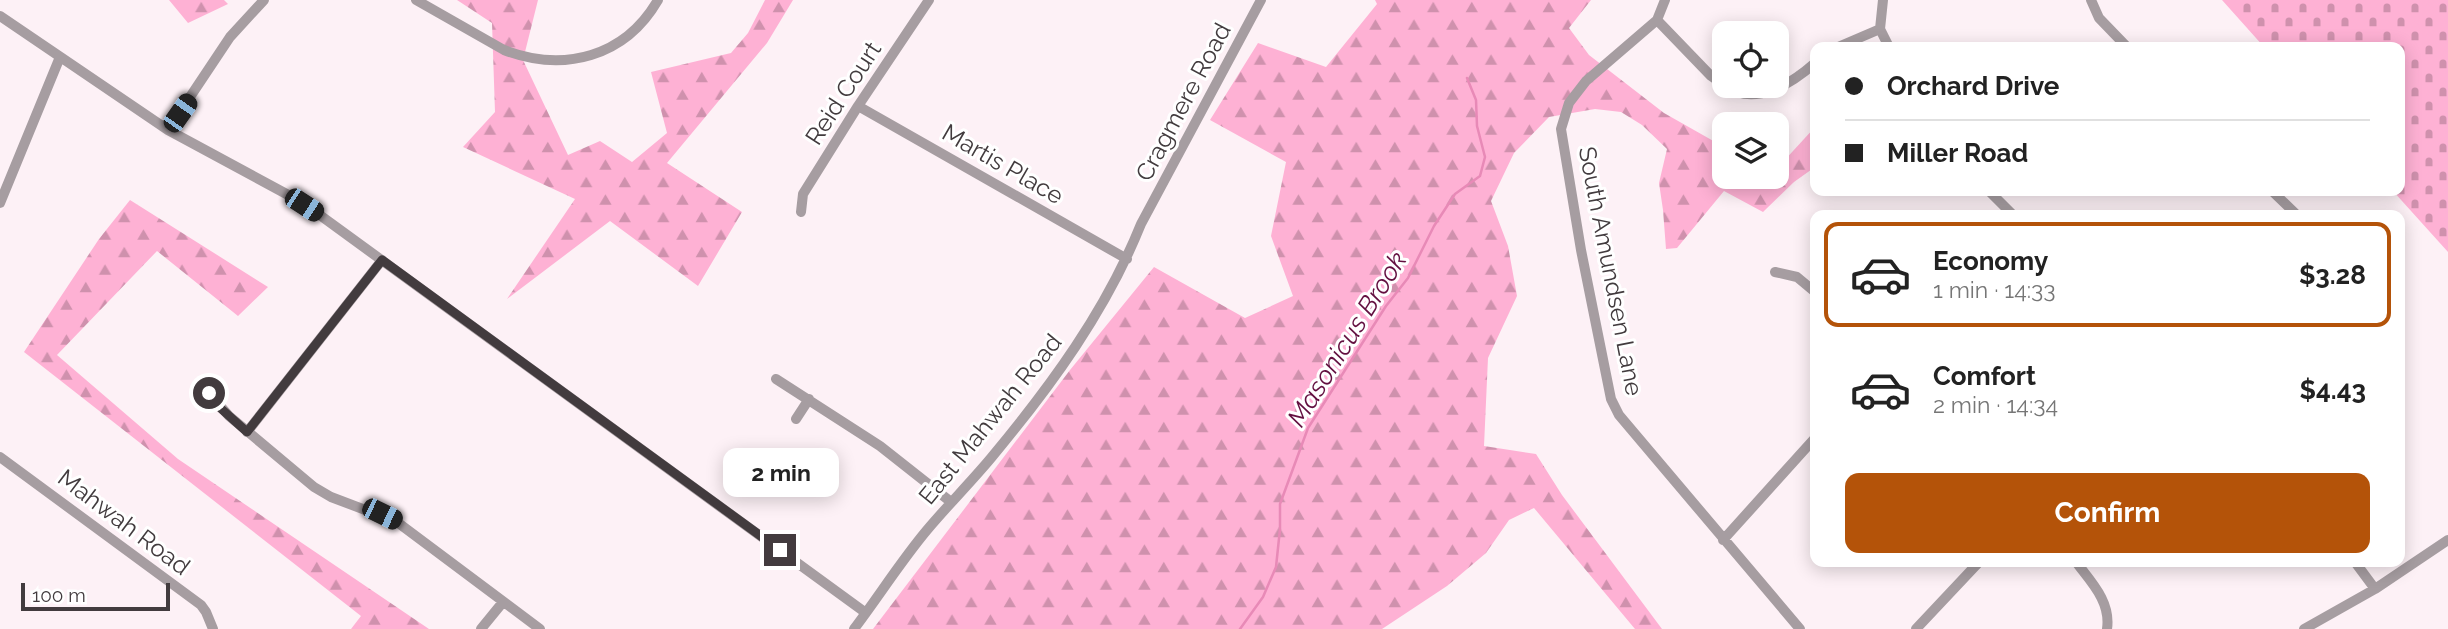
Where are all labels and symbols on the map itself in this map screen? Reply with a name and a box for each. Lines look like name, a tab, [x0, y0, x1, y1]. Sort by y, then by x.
street label: Cragmere Road	[1129, 18, 1237, 186]
street label: Reid Court	[799, 36, 887, 150]
car	[160, 90, 201, 136]
street label: Martis Place	[937, 118, 1069, 210]
street label: South Amundsen Lane	[1573, 144, 1649, 398]
car	[281, 185, 328, 225]
water label: Masonicus Brook	[1281, 246, 1413, 432]
street label: East Mahwah Road	[912, 328, 1068, 510]
route start	[193, 377, 225, 409]
callout: 2 min	[722, 448, 838, 498]
street label: Mahwah Road	[52, 463, 196, 581]
car	[359, 495, 406, 533]
route end	[764, 534, 796, 566]
scale bar	[21, 580, 170, 612]

